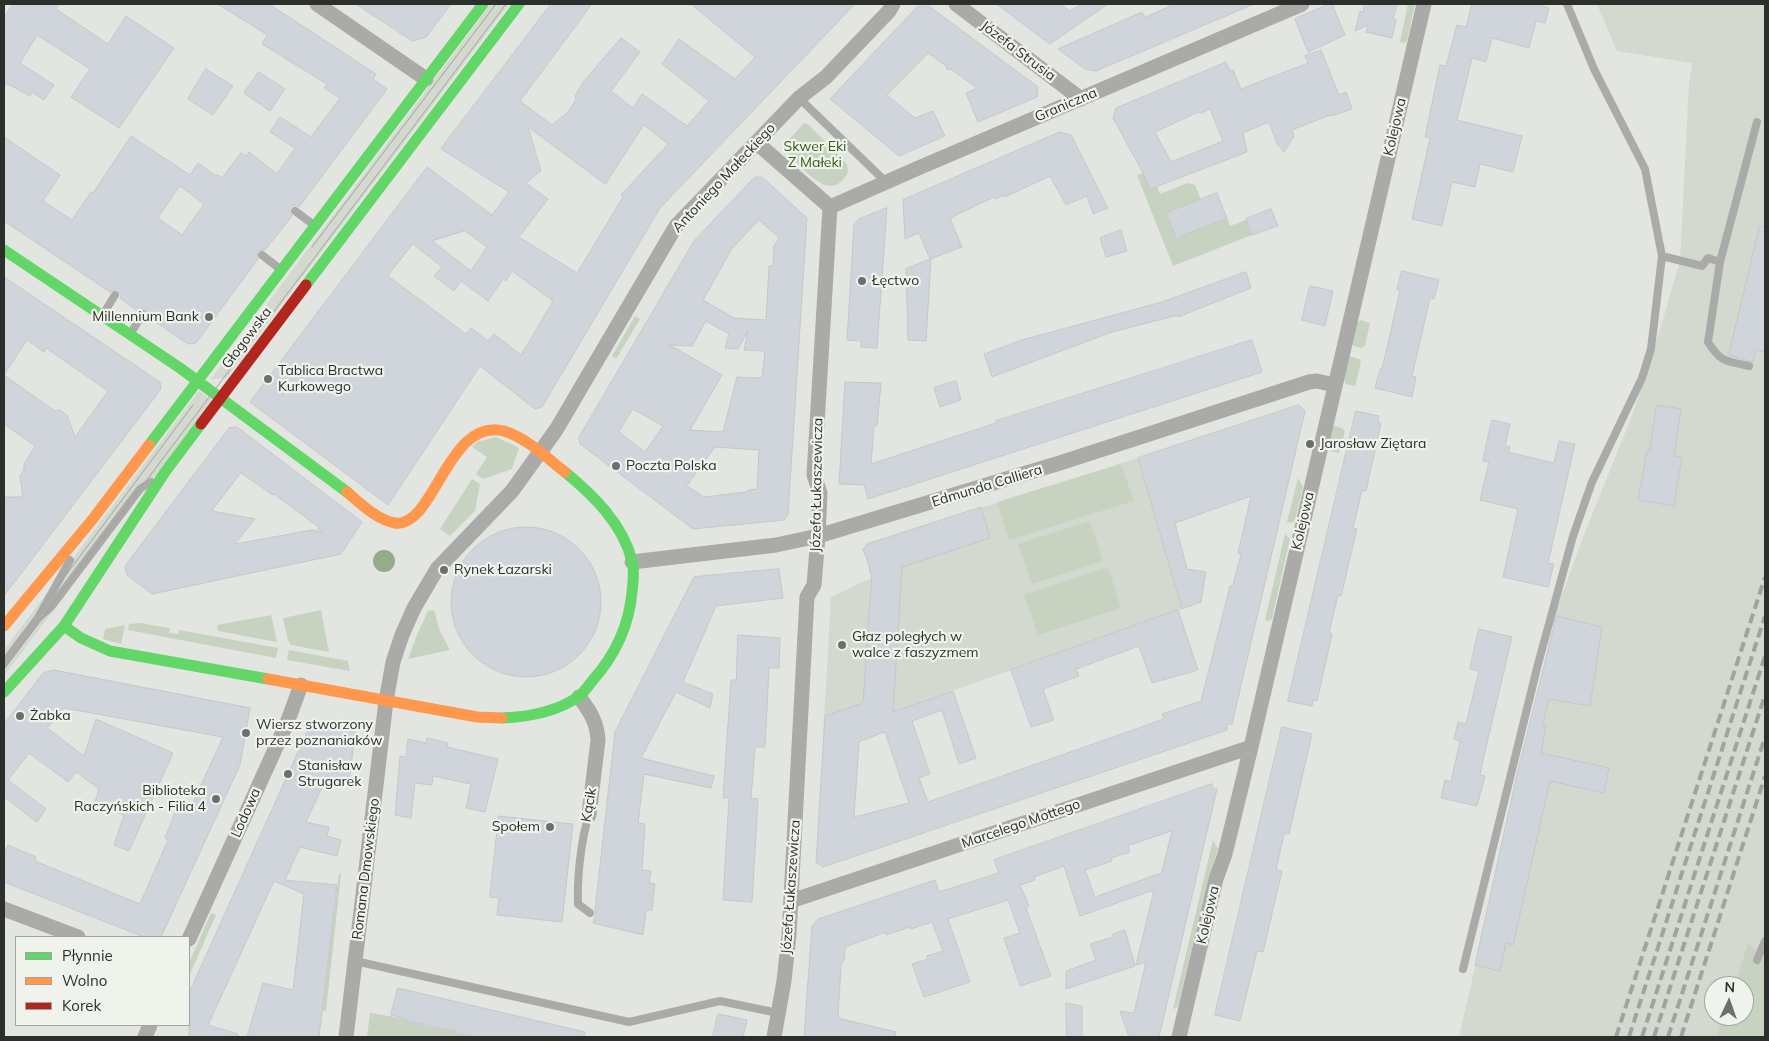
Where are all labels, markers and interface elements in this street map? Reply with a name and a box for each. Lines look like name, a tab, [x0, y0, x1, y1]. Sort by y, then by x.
street label: Józefa Strusia	[977, 17, 1059, 85]
street label: Graniczna	[1032, 84, 1100, 126]
street label: Kolejowa	[1380, 96, 1410, 158]
street label: Antoniego Małeckiego	[669, 120, 779, 236]
park label: Skwer Eki Z Małeki	[784, 139, 846, 172]
place label: Łęctwo	[872, 273, 919, 289]
marker: Łęctwo	[856, 275, 868, 287]
street label: Głogowska	[219, 304, 275, 372]
place label: Millennium Bank	[92, 309, 199, 325]
marker: Millennium Bank	[203, 311, 215, 323]
place label: Tablica Bractwa Kurkowego	[278, 363, 383, 396]
marker: Tablica Bractwa Kurkowego	[262, 373, 274, 385]
street label: Józefa Łukaszewicza	[807, 418, 827, 552]
place label: Jarosław Ziętara	[1320, 436, 1426, 452]
marker: Jarosław Ziętara	[1304, 438, 1316, 450]
place label: Poczta Polska	[626, 458, 717, 474]
marker: Poczta Polska	[610, 460, 622, 472]
street label: Edmunda Calliera	[930, 461, 1044, 511]
street label: Kolejowa	[1288, 490, 1318, 552]
place label: Rynek Łazarski	[454, 562, 552, 578]
marker: Rynek Łazarski	[438, 564, 450, 576]
place label: Głaz poległych w walce z faszyzmem	[852, 629, 979, 662]
marker: Głaz poległych w walce z faszyzmem	[836, 639, 848, 651]
place label: Żabka	[30, 708, 71, 724]
marker: Żabka	[14, 710, 26, 722]
place label: Wiersz stworzony przez poznaniaków	[256, 717, 382, 750]
marker: Wiersz stworzony przez poznaniaków	[240, 727, 252, 739]
place label: Stanisław Strugarek	[298, 758, 362, 790]
marker: Stanisław Strugarek	[282, 768, 294, 780]
place label: Biblioteka Raczyńskich - Filia 4	[74, 783, 206, 816]
street label: Lodowa	[228, 786, 264, 840]
street label: Kącik	[578, 786, 600, 824]
marker: Biblioteka Raczyńskich - Filia 4	[210, 793, 222, 805]
street label: Marcelego Mottego	[959, 796, 1083, 852]
street label: Romana Dmowskiego	[349, 797, 383, 941]
place label: Społem	[492, 819, 540, 835]
street label: Józefa Łukaszewicza	[778, 819, 804, 955]
marker: Społem	[544, 821, 556, 833]
street label: Kolejowa	[1193, 884, 1223, 946]
legend	[15, 936, 190, 1026]
text: Płynnie	[62, 946, 113, 965]
text: Wolno	[62, 971, 107, 990]
north arrow	[1704, 976, 1754, 1026]
text: N	[1724, 978, 1735, 996]
text: Korek	[62, 996, 101, 1015]

